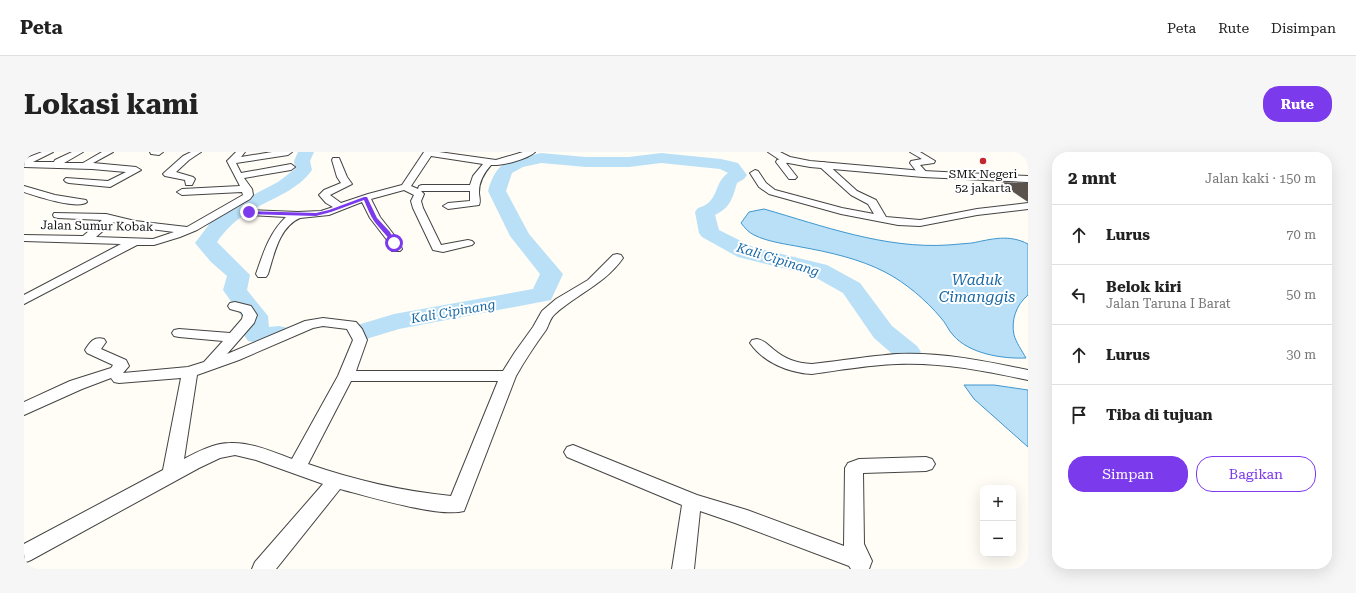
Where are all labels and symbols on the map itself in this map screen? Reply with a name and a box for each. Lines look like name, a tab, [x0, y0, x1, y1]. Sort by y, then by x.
marker: SMK Negeri 52 jakarta	[978, 156, 988, 166]
place label: SMK Negeri 52 jakarta	[949, 167, 1017, 195]
route end	[240, 203, 258, 221]
street label: Jalan Sumur Kobak	[40, 218, 154, 234]
route start	[385, 234, 403, 252]
water label: Kali Cipinang	[734, 240, 821, 279]
water label: Waduk Cimanggis	[939, 271, 1015, 306]
water label: Kali Cipinang	[409, 297, 497, 326]

